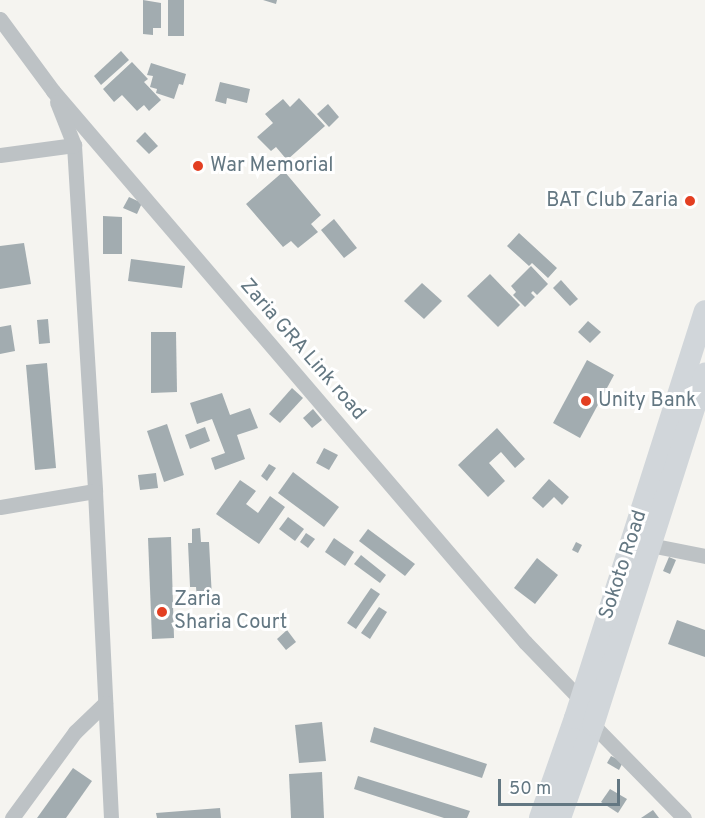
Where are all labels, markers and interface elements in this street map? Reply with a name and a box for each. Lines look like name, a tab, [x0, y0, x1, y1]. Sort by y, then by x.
place label: War Memorial	[210, 154, 333, 178]
marker: War Memorial	[191, 159, 205, 173]
place label: BAT Club Zaria	[545, 189, 678, 213]
marker: BAT Club Zaria	[683, 194, 697, 208]
street label: Zaria GRA Link road	[234, 274, 370, 426]
place label: Unity Bank	[598, 389, 697, 413]
marker: Unity Bank	[579, 394, 593, 408]
street label: Sokoto Road	[595, 507, 653, 623]
place label: Zaria Sharia Court	[174, 588, 287, 635]
marker: Zaria Sharia Court	[155, 605, 169, 619]
scale bar	[501, 767, 622, 805]
text: 50 m	[509, 778, 551, 801]

